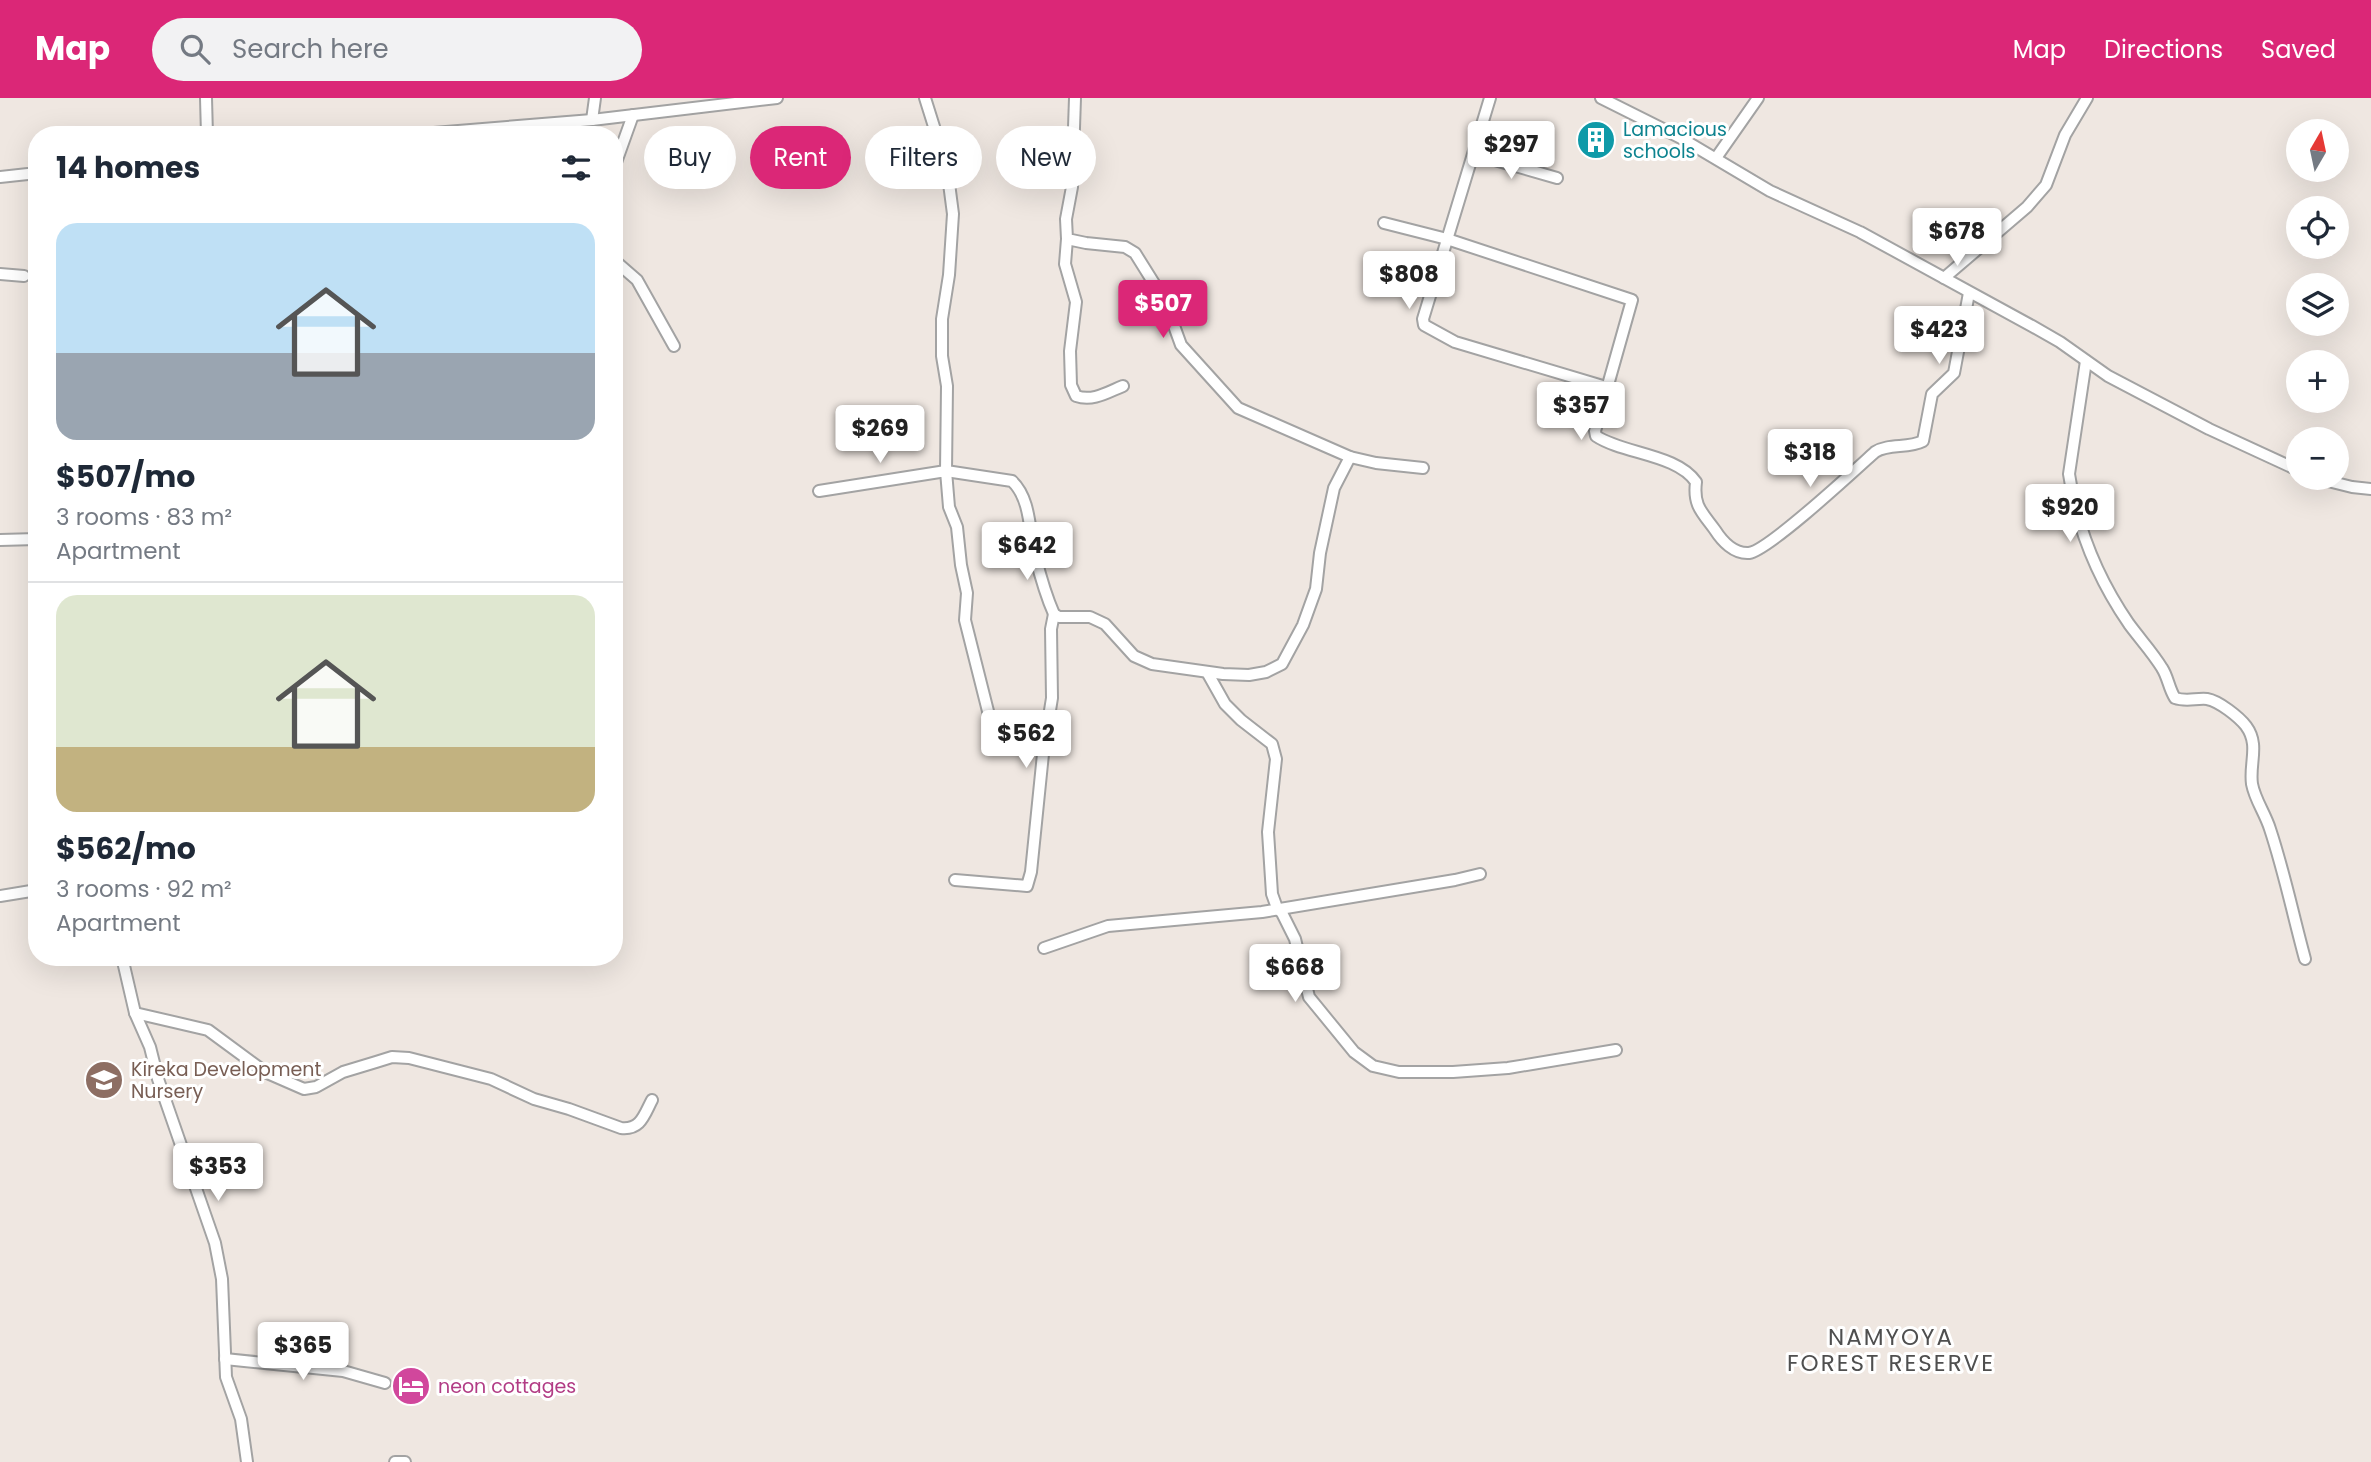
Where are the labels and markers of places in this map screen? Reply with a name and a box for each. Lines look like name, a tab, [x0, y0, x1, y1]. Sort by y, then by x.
place label: Lamacious schools	[1623, 116, 1727, 165]
building icon: Lamacious schools	[1575, 119, 1617, 161]
pin: $297	[1470, 122, 1552, 181]
pin: $678	[1916, 208, 1998, 268]
pin: $808	[1368, 252, 1450, 311]
pin: $507	[1122, 280, 1204, 340]
pin: $423	[1898, 306, 1980, 366]
pin: $357	[1540, 382, 1622, 442]
pin: $269	[839, 406, 921, 465]
pin: $318	[1769, 430, 1851, 489]
pin: $920	[2029, 484, 2111, 544]
pin: $642	[986, 522, 1068, 582]
pin: $562	[985, 710, 1067, 770]
pin: $668	[1254, 944, 1336, 1004]
place label: Kireka Development Nursery	[131, 1056, 321, 1105]
school or university icon: Kireka Development Nursery	[83, 1059, 125, 1101]
pin: $353	[177, 1144, 259, 1203]
pin: $365	[262, 1322, 344, 1382]
hotel icon: neon cottages	[390, 1365, 432, 1407]
place label: neon cottages	[438, 1373, 576, 1400]

